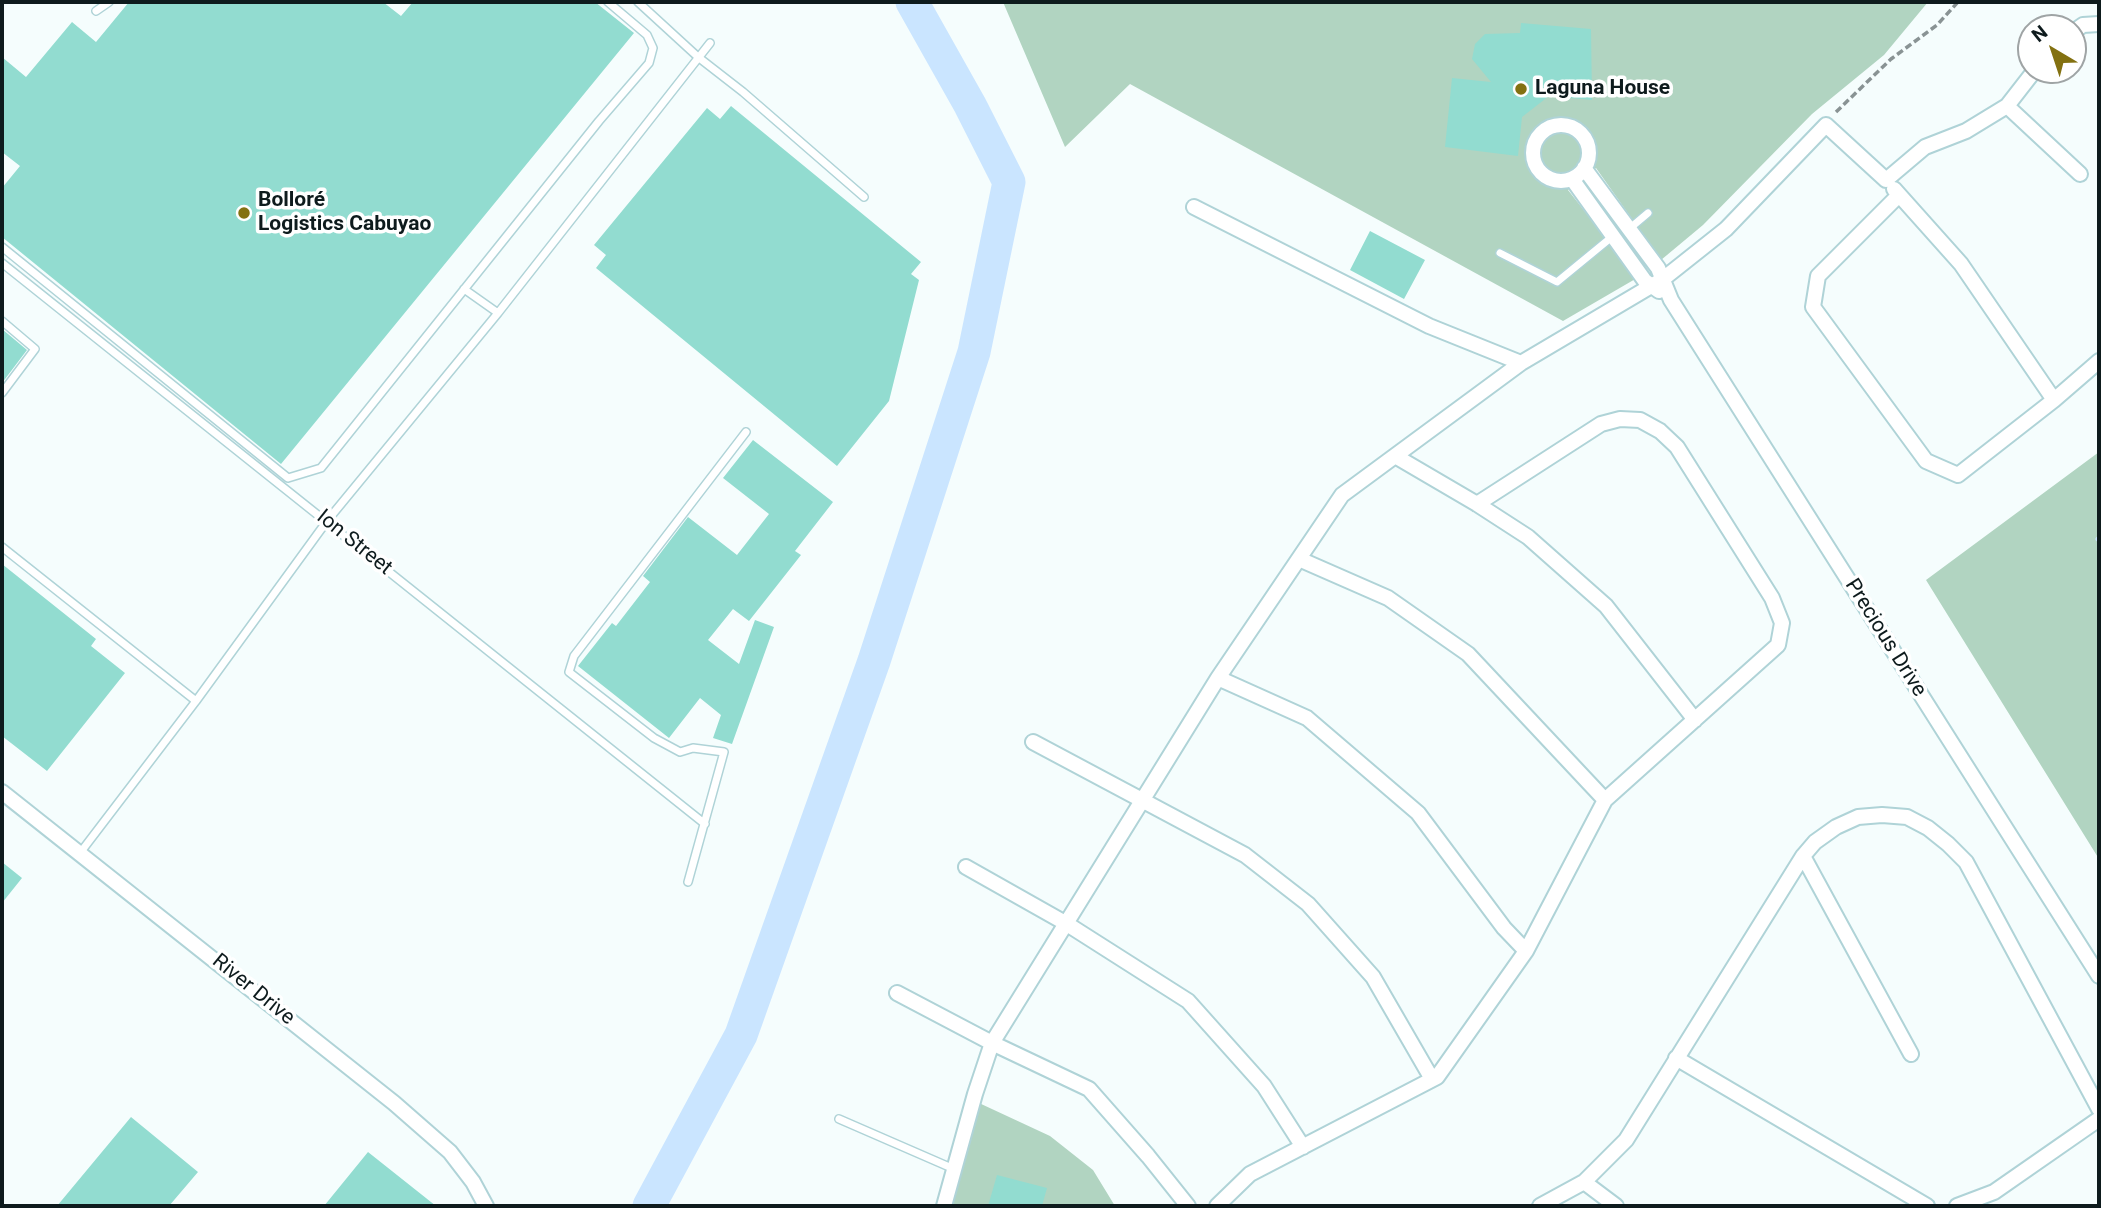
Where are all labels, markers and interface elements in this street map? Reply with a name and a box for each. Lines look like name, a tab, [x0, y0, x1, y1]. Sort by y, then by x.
north arrow	[2017, 14, 2087, 84]
text: N	[2027, 21, 2052, 47]
place label: Laguna House	[1535, 76, 1670, 102]
marker: Laguna House	[1513, 81, 1529, 97]
place label: Bolloré Logistics Cabuyao	[258, 188, 431, 238]
marker: Bolloré Logistics Cabuyao	[236, 205, 252, 221]
street label: Ion Street	[311, 505, 397, 581]
street label: Precious Drive	[1839, 574, 1931, 702]
street label: River Drive	[207, 949, 299, 1031]

